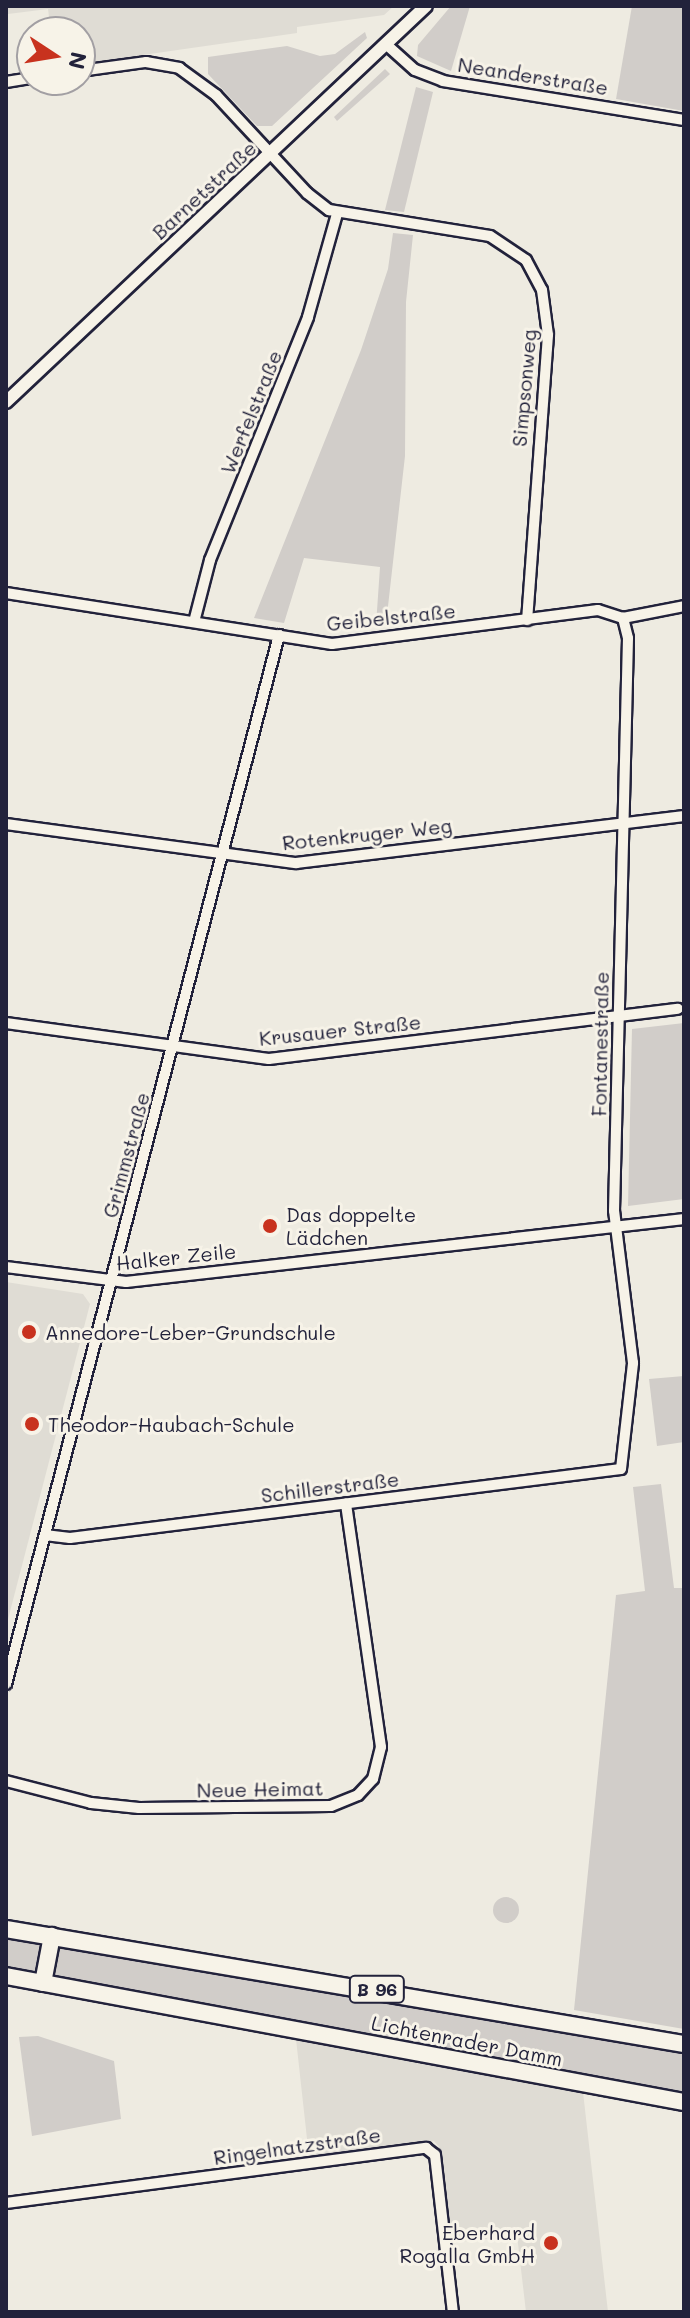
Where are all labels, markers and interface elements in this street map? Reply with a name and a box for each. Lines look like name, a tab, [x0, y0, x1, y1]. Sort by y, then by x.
north arrow	[16, 16, 96, 96]
text: N	[62, 49, 94, 72]
street label: Neanderstraße	[456, 52, 610, 100]
street label: Barnetstraße	[147, 136, 261, 244]
street label: Simpsonweg	[507, 328, 541, 448]
street label: Werfelstraße	[215, 347, 287, 477]
street label: Geibelstraße	[325, 598, 457, 636]
street label: Rotenkruger Weg	[281, 813, 453, 855]
street label: Fontanestraße	[587, 971, 613, 1117]
street label: Krusauer Straße	[258, 1010, 422, 1050]
street label: Grimmstraße	[98, 1090, 154, 1220]
place label: Das doppelte Lädchen	[286, 1202, 416, 1249]
marker: Das doppelte Lädchen	[261, 1217, 279, 1235]
street label: Halker Zeile	[115, 1239, 237, 1275]
place label: Annedore-Leber-Grundschule	[45, 1320, 336, 1344]
marker: Annedore-Leber-Grundschule	[20, 1323, 38, 1341]
place label: Theodor-Haubach-Schule	[48, 1412, 295, 1436]
marker: Theodor-Haubach-Schule	[23, 1415, 41, 1433]
street label: Schillerstraße	[260, 1467, 400, 1507]
street label: Neue Heimat	[196, 1776, 324, 1802]
road number: B 96	[347, 1975, 407, 2003]
street label: Lichtenrader Damm	[369, 2011, 565, 2071]
street label: Ringelnatzstraße	[212, 2122, 382, 2170]
place label: Eberhard Rogalla GmbH	[400, 2220, 535, 2267]
marker: Eberhard Rogalla GmbH	[542, 2234, 560, 2252]

